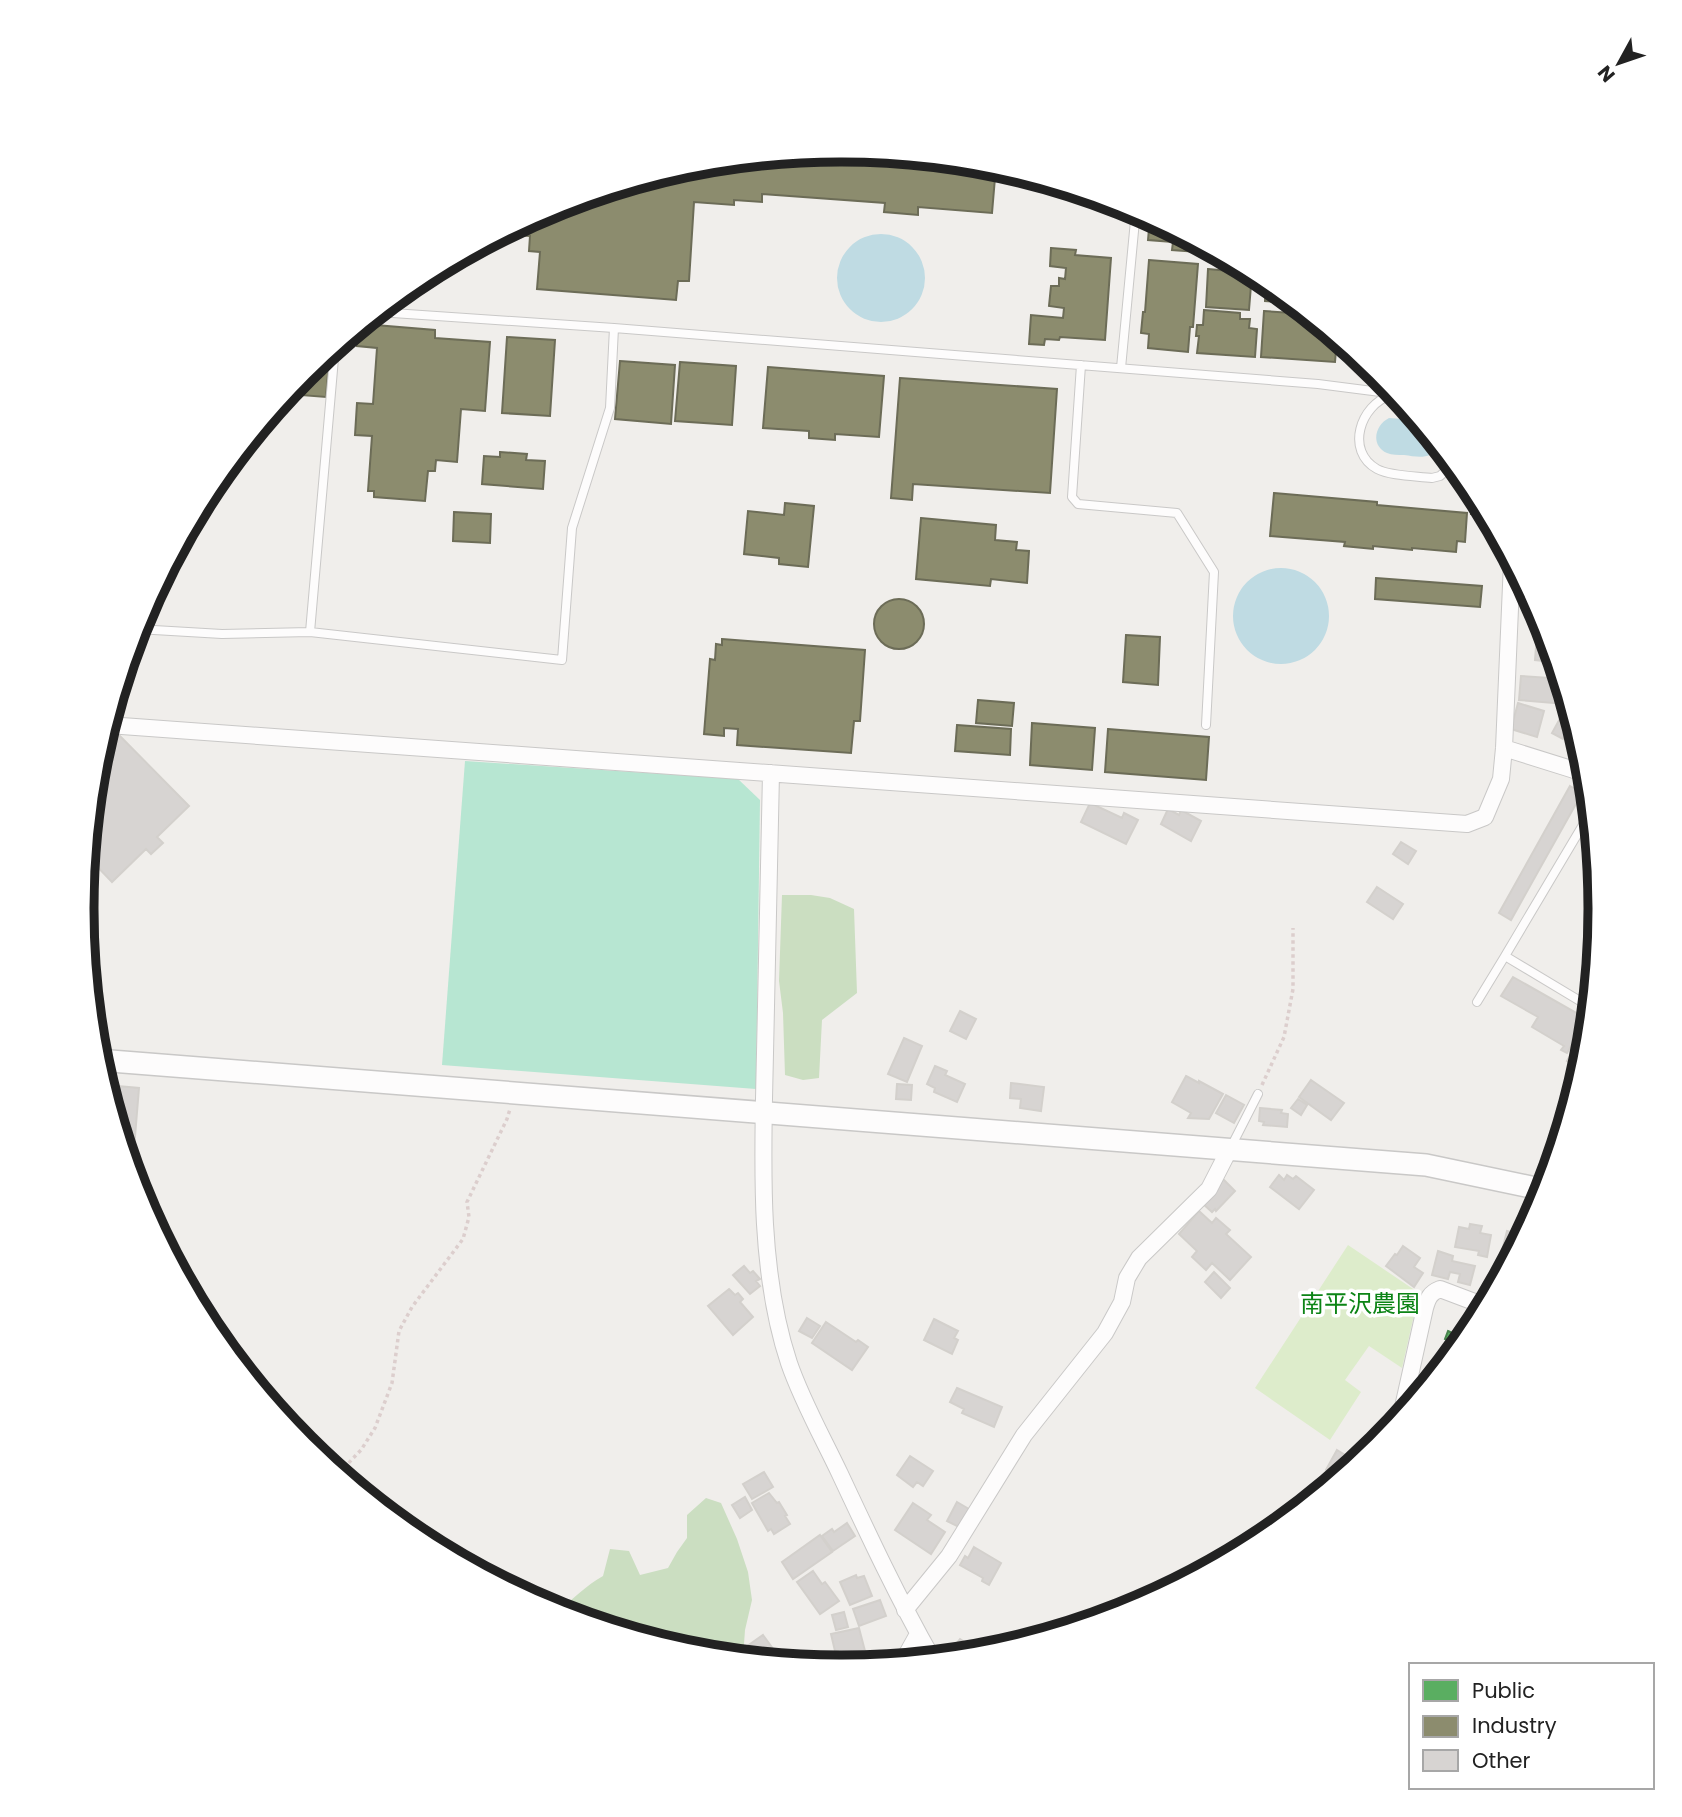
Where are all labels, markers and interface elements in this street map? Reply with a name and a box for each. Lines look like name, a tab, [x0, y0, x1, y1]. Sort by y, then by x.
north arrow	[1584, 28, 1654, 98]
text: N	[1591, 59, 1621, 88]
park label: 南平沢農園	[1300, 1287, 1420, 1320]
legend	[1409, 1663, 1654, 1789]
text: Public	[1472, 1676, 1535, 1705]
text: Industry	[1472, 1711, 1557, 1740]
text: Other	[1472, 1746, 1531, 1775]

